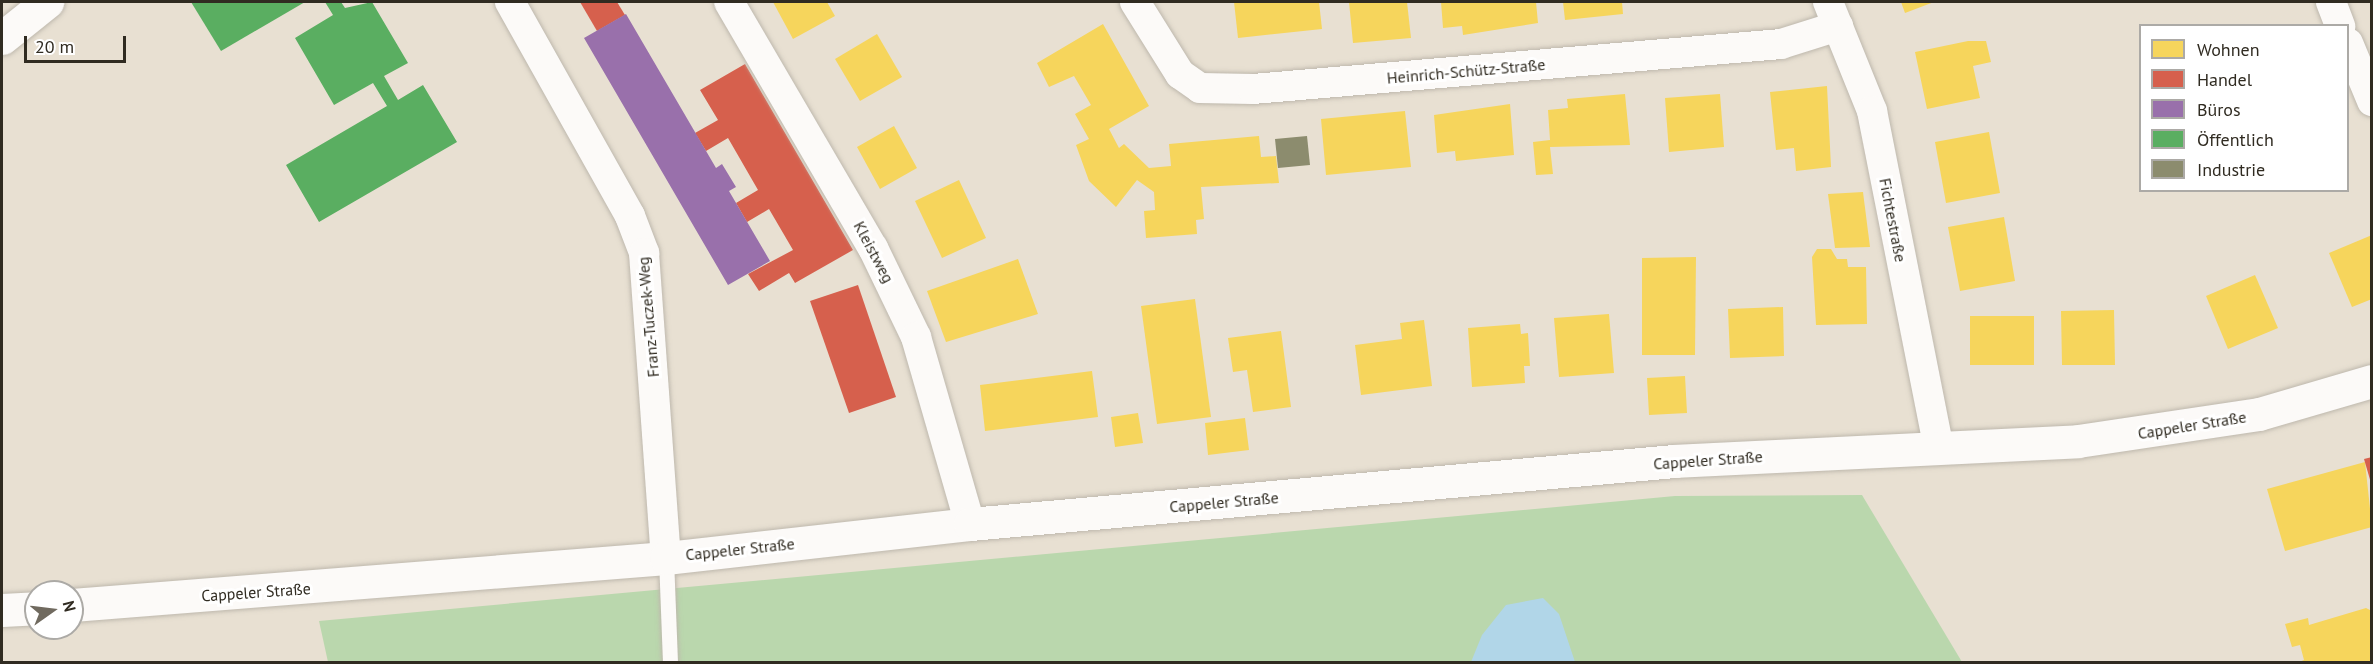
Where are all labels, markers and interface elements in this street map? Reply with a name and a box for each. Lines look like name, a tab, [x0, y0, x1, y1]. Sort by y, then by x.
scale bar	[27, 24, 129, 62]
legend	[2139, 24, 2349, 192]
text: 20 m	[35, 35, 74, 58]
text: Wohnen	[2197, 38, 2259, 61]
street label: Heinrich-Schütz-Straße	[1386, 55, 1546, 87]
text: Handel	[2197, 68, 2252, 91]
text: Büros	[2197, 98, 2241, 121]
text: Öffentlich	[2197, 128, 2274, 151]
text: Industrie	[2197, 158, 2265, 181]
street label: Fichtestraße	[1875, 176, 1911, 264]
street label: Kleistweg	[850, 218, 898, 286]
street label: Franz-Tuczek-Weg	[633, 256, 663, 378]
street label: Cappeler Straße	[2136, 407, 2248, 443]
street label: Cappeler Straße	[1653, 447, 1763, 473]
street label: Cappeler Straße	[1169, 488, 1279, 516]
street label: Cappeler Straße	[684, 534, 796, 564]
street label: Cappeler Straße	[201, 579, 311, 605]
north arrow	[24, 580, 84, 640]
text: N	[59, 599, 80, 614]

